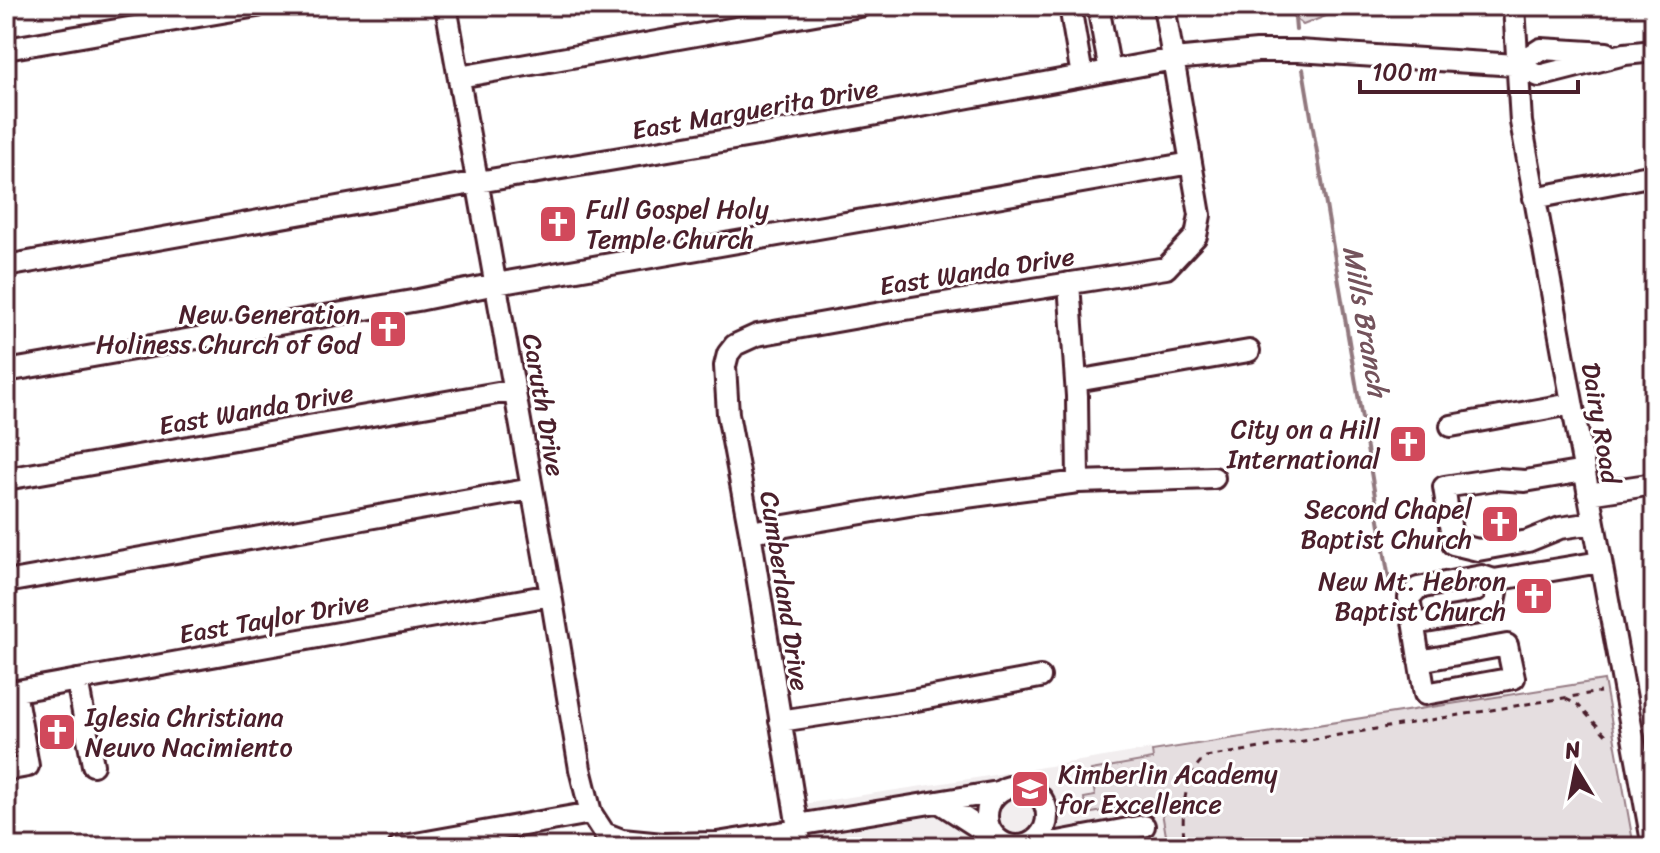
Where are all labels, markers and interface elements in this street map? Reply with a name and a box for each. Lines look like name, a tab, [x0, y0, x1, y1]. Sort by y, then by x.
scale bar	[1360, 44, 1578, 94]
text: 100 m	[1372, 51, 1437, 93]
street label: East Marguerita Drive	[628, 65, 882, 153]
place label: Full Gospel Holy Temple Church	[586, 186, 769, 262]
church icon: Full Gospel Holy Temple Church	[537, 203, 579, 245]
street label: East Wanda Drive	[876, 233, 1078, 309]
water label: Mills Branch	[1328, 242, 1403, 403]
place label: New Generation Holiness Church of God	[96, 291, 362, 367]
church icon: New Generation Holiness Church of God	[367, 308, 409, 350]
street label: Caruth Drive	[509, 330, 579, 480]
street label: Dairy Road	[1568, 359, 1635, 489]
street label: East Wanda Drive	[155, 369, 357, 449]
place label: City on a Hill International	[1226, 406, 1381, 482]
church icon: City on a Hill International	[1387, 423, 1429, 465]
place label: Second Chapel Baptist Church	[1300, 486, 1473, 562]
street label: Cumberland Drive	[746, 488, 824, 694]
church icon: Second Chapel Baptist Church	[1479, 503, 1521, 545]
place label: New Mt. Hebron Baptist Church	[1318, 558, 1506, 634]
church icon: New Mt. Hebron Baptist Church	[1513, 575, 1555, 617]
street label: East Taylor Drive	[175, 579, 373, 657]
place label: Iglesia Christiana Neuvo Nacimiento	[84, 694, 293, 770]
church icon: Iglesia Christiana Neuvo Nacimiento	[36, 711, 78, 753]
north arrow	[1536, 729, 1616, 809]
text: N	[1561, 729, 1584, 770]
place label: Kimberlin Academy for Excellence	[1058, 751, 1278, 827]
school or university icon: Kimberlin Academy for Excellence	[1009, 768, 1051, 810]

